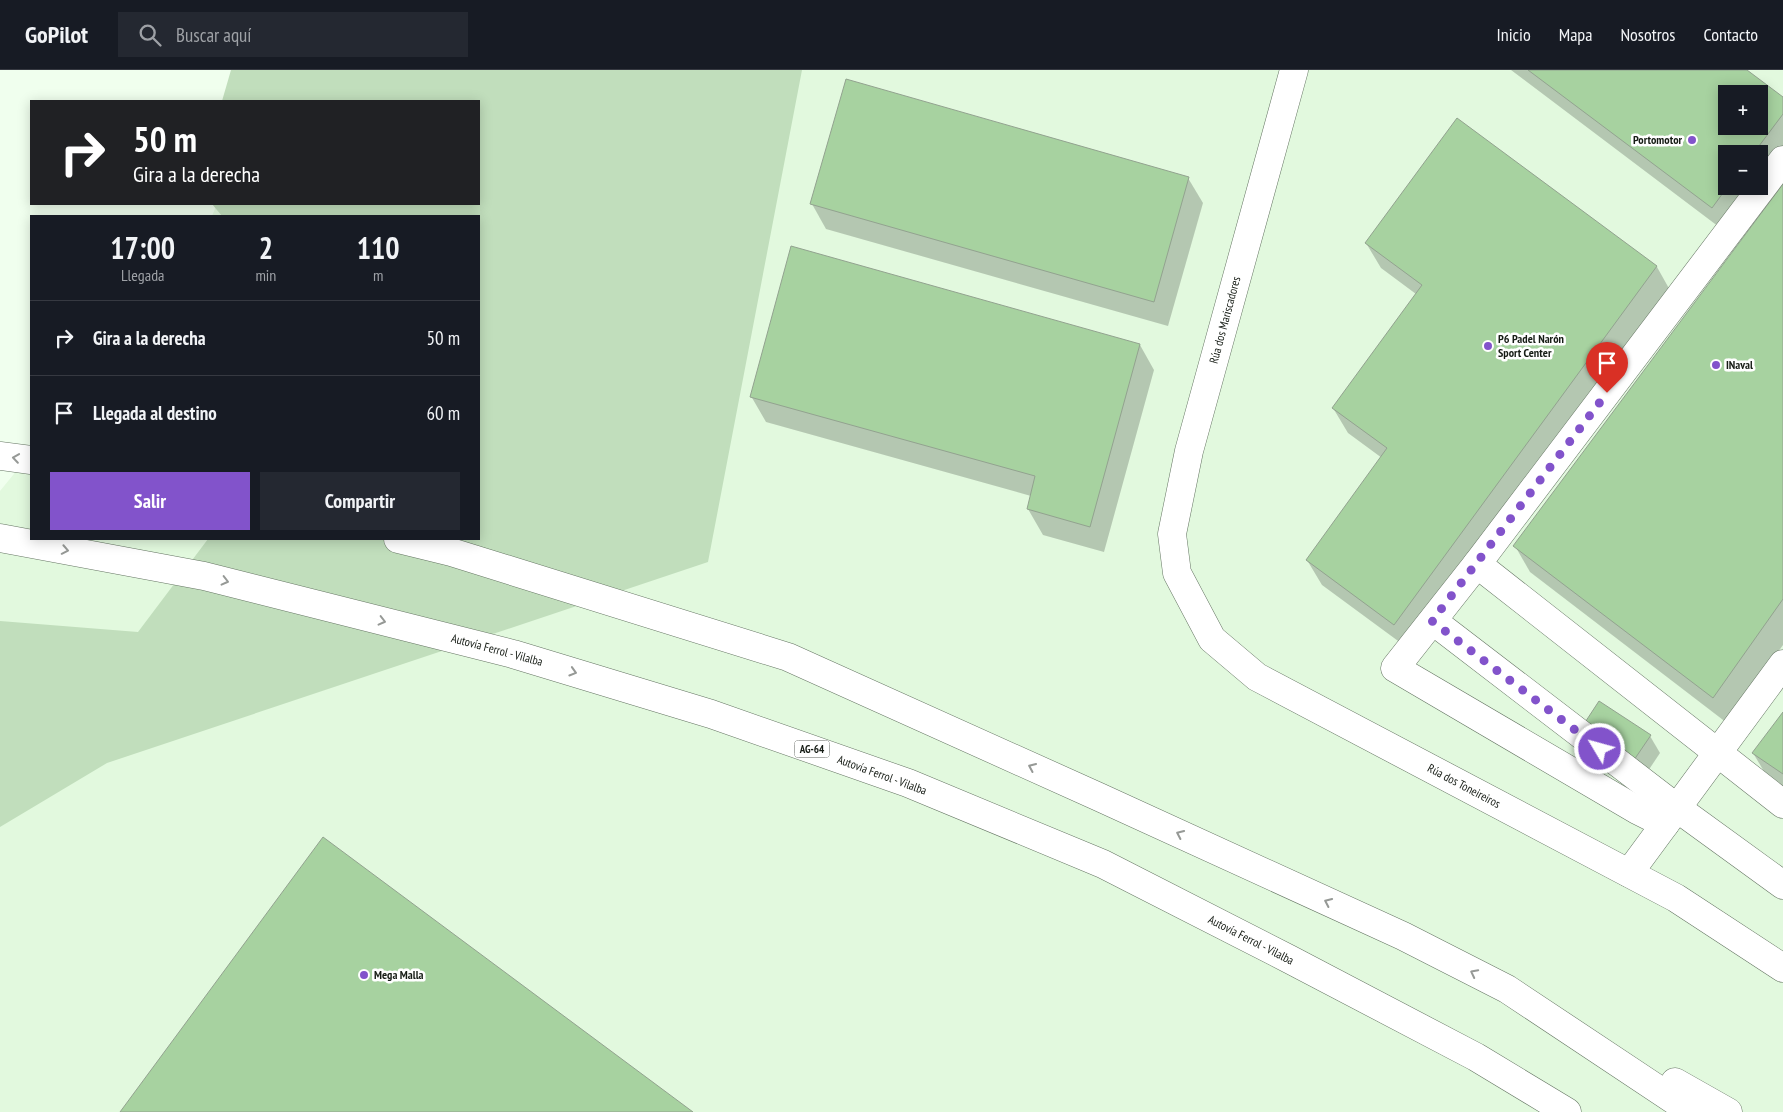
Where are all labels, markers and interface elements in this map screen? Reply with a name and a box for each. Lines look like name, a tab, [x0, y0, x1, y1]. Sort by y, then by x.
search box	[118, 12, 468, 57]
text: GoPilot	[25, 19, 88, 50]
icon: search	[136, 21, 164, 49]
text: Buscar aquí	[176, 23, 251, 47]
text: Inicio	[1497, 23, 1531, 46]
text: Mapa	[1559, 23, 1592, 46]
text: Nosotros	[1620, 23, 1675, 46]
text: Contacto	[1703, 23, 1758, 46]
map controls	[1718, 85, 1768, 195]
button: +	[1718, 85, 1768, 135]
text: 50 m	[133, 116, 197, 162]
icon: right	[50, 120, 115, 185]
place label: Portomotor	[1633, 132, 1682, 147]
marker: Portomotor	[1686, 134, 1698, 146]
button: −	[1718, 145, 1768, 195]
text: Gira a la derecha	[133, 160, 260, 188]
text: 17:00	[110, 228, 175, 267]
text: 2	[259, 228, 273, 267]
text: 110	[357, 228, 400, 267]
text: Llegada	[121, 265, 164, 285]
text: min	[255, 265, 276, 285]
text: m	[373, 265, 383, 285]
street label: Rúa dos Mariscadores	[1206, 275, 1243, 365]
icon: right	[50, 324, 78, 352]
text: Gira a la derecha	[93, 326, 206, 350]
text: 50 m	[427, 326, 460, 350]
place label: P6 Padel Narón Sport Center	[1498, 331, 1564, 360]
marker: P6 Padel Narón Sport Center	[1482, 340, 1494, 352]
pin	[1586, 342, 1628, 393]
icon: arrive	[1593, 349, 1621, 377]
place label: INaval	[1726, 357, 1753, 372]
marker: INaval	[1710, 359, 1722, 371]
icon: arrive	[50, 399, 78, 427]
text: Llegada al destino	[93, 401, 217, 425]
text: 60 m	[427, 401, 460, 425]
one-way arrow	[11, 453, 19, 464]
button: Salir	[50, 472, 250, 530]
button: Compartir	[260, 472, 460, 530]
one-way arrow	[61, 544, 70, 555]
one-way arrow	[220, 575, 229, 586]
one-way arrow	[378, 615, 386, 625]
street label: Autovía Ferrol - Vilalba	[450, 630, 545, 669]
one-way arrow	[568, 666, 577, 676]
position arrow	[1573, 722, 1625, 774]
road number: AG-64	[794, 741, 830, 758]
street label: Autovía Ferrol - Vilalba	[835, 751, 929, 798]
street label: Rúa dos Toneireiros	[1425, 760, 1503, 811]
one-way arrow	[1028, 763, 1037, 774]
one-way arrow	[1176, 830, 1185, 841]
one-way arrow	[1324, 898, 1333, 908]
street label: Autovía Ferrol - Vilalba	[1206, 911, 1297, 968]
place label: Mega Malla	[374, 967, 424, 982]
marker: Mega Malla	[358, 969, 370, 981]
one-way arrow	[1471, 969, 1480, 979]

